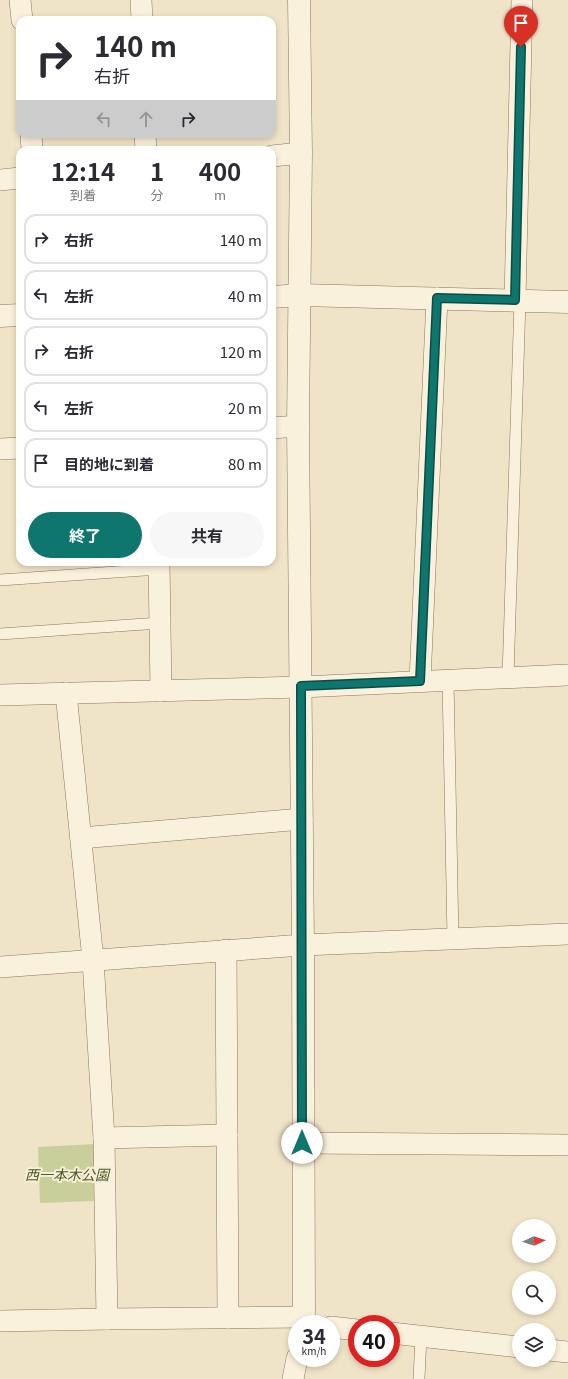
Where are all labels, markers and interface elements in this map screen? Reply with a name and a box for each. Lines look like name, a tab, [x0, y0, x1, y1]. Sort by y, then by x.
pin	[504, 6, 538, 47]
icon: arrive	[510, 12, 532, 34]
text: 140 m	[94, 25, 177, 65]
icon: right	[28, 32, 80, 84]
text: 右折	[94, 62, 130, 88]
icon: left	[93, 108, 115, 130]
icon: ahead	[135, 108, 157, 130]
icon: right	[177, 108, 199, 130]
text: 12:14	[51, 153, 115, 188]
text: 1	[150, 153, 164, 188]
text: 400	[199, 153, 241, 188]
text: 到着	[70, 185, 96, 204]
text: 分	[150, 185, 163, 204]
text: m	[214, 185, 226, 204]
icon: right	[30, 228, 52, 250]
text: 右折	[64, 229, 94, 250]
text: 140 m	[220, 229, 262, 250]
icon: left	[30, 284, 52, 306]
text: 左折	[64, 285, 94, 306]
text: 40 m	[228, 285, 262, 306]
icon: right	[30, 340, 52, 362]
text: 右折	[64, 341, 94, 362]
text: 120 m	[220, 341, 262, 362]
icon: left	[30, 396, 52, 418]
text: 左折	[64, 397, 94, 418]
text: 20 m	[228, 397, 262, 418]
icon: arrive	[30, 452, 52, 474]
text: 目的地に到着	[64, 453, 154, 474]
text: 80 m	[228, 453, 262, 474]
button: 終了	[28, 512, 142, 558]
button: 共有	[150, 512, 264, 558]
position arrow	[281, 1122, 323, 1164]
park label: 西一本木公園	[25, 1164, 111, 1184]
north arrow	[512, 1219, 556, 1263]
map controls	[512, 1219, 556, 1367]
button: search	[512, 1271, 556, 1315]
speed limit sign: 40	[348, 1315, 400, 1367]
text: 34	[302, 1321, 326, 1350]
button: layers	[512, 1323, 556, 1367]
text: km/h	[302, 1343, 326, 1358]

